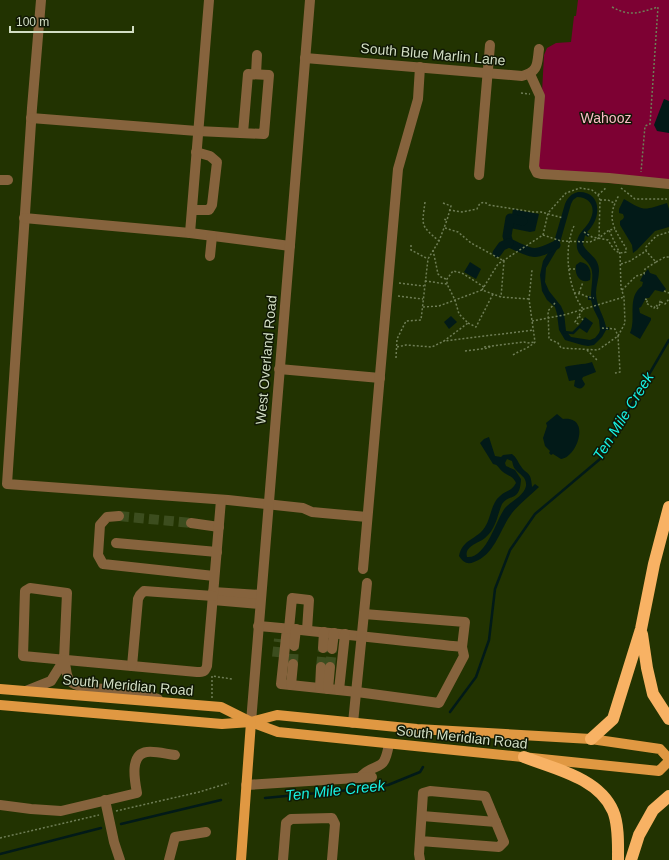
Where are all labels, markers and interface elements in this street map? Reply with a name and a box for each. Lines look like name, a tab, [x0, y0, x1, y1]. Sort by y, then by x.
scale bar	[10, 8, 133, 34]
text: 100 m	[16, 15, 49, 29]
street label: South Blue Marlin Lane	[360, 40, 506, 68]
park label: Wahooz	[581, 110, 631, 126]
street label: West Overland Road	[252, 295, 280, 425]
water label: Ten Mile Creek	[589, 368, 658, 463]
street label: South Meridian Road	[62, 671, 194, 699]
street label: South Meridian Road	[396, 722, 528, 752]
water label: Ten Mile Creek	[284, 776, 387, 804]

